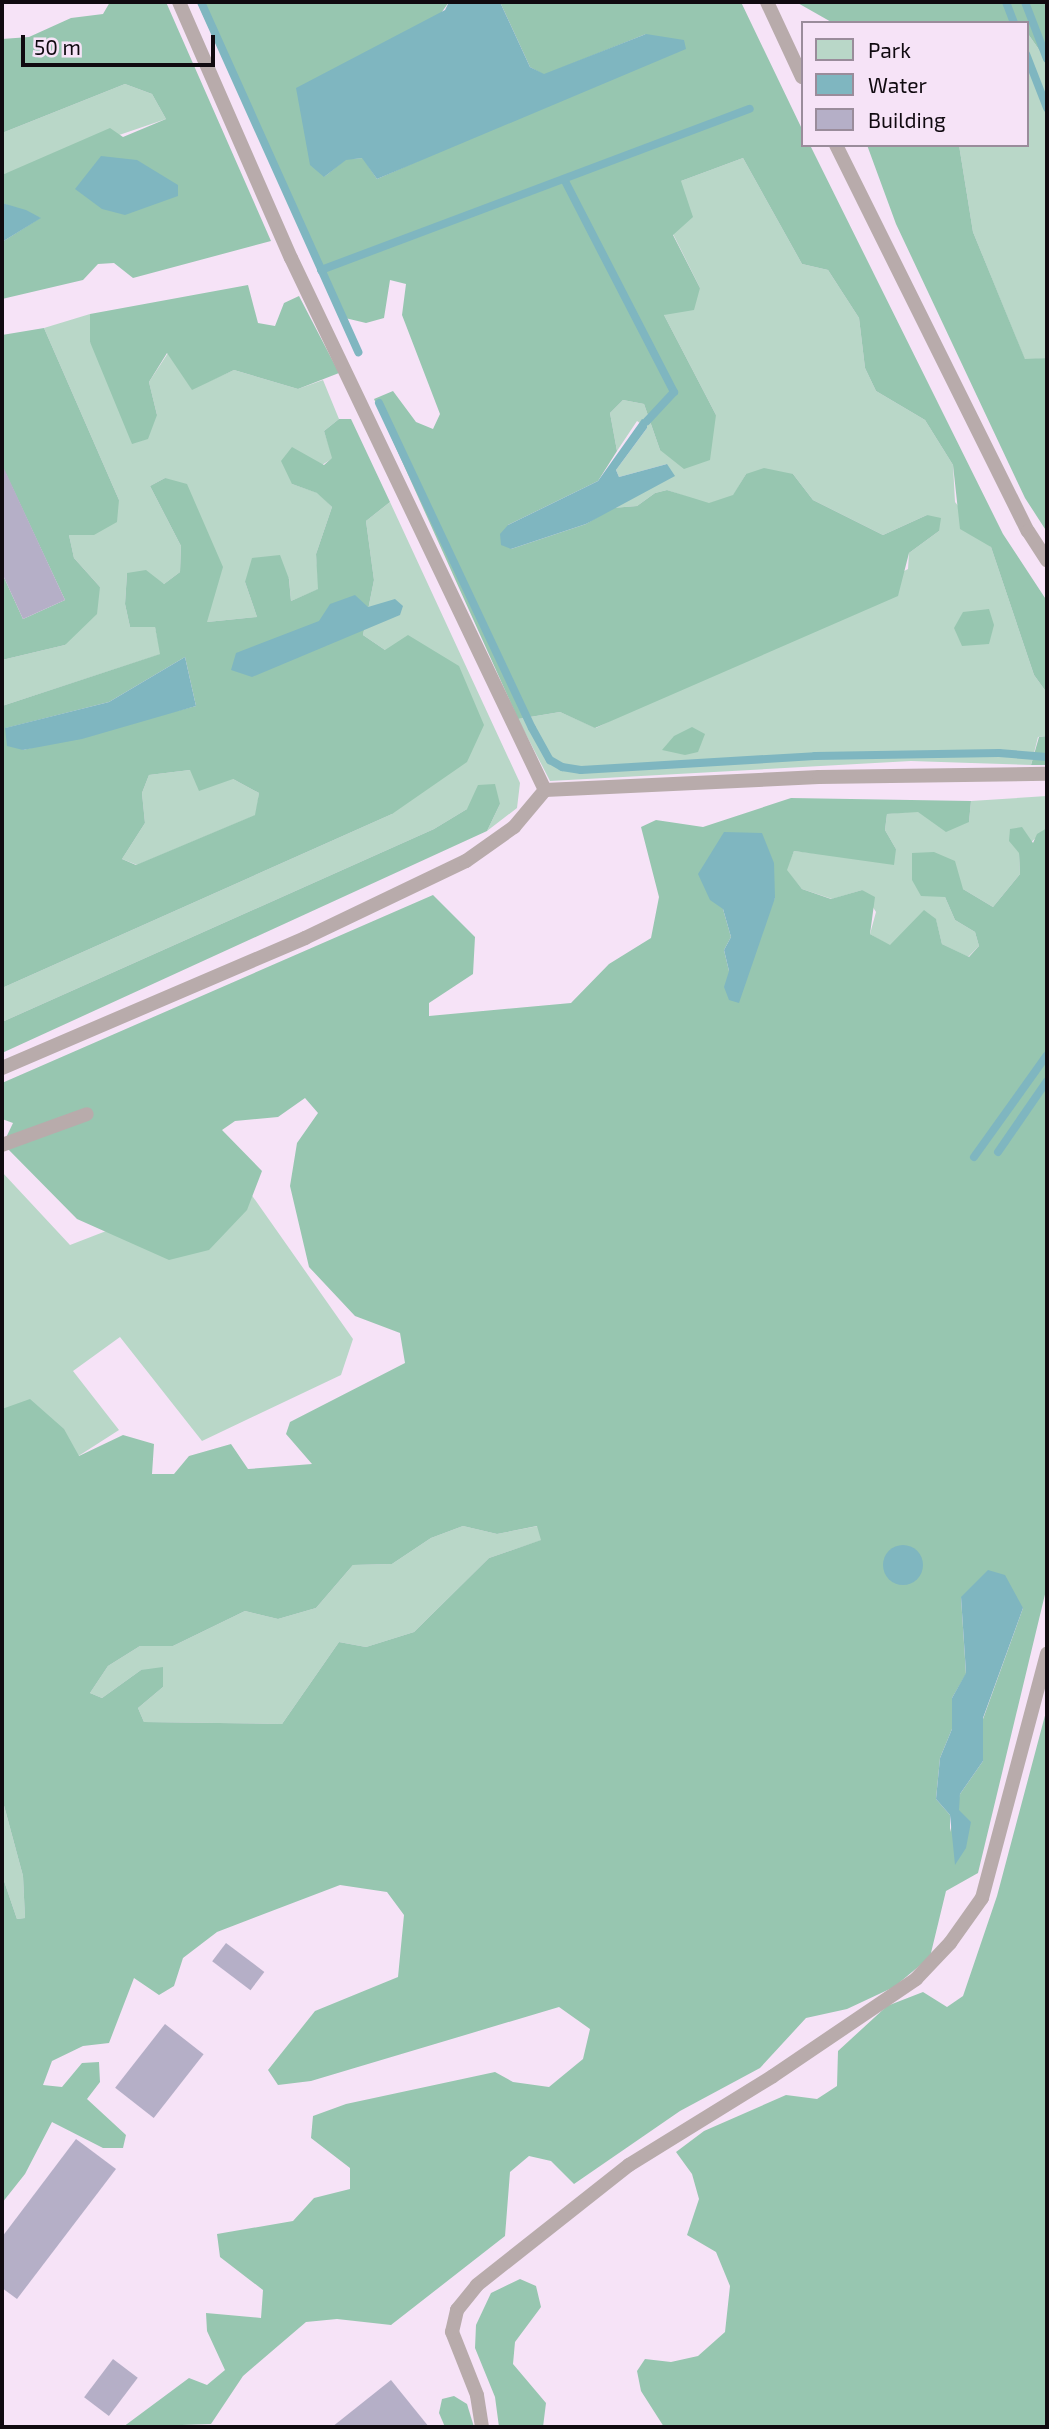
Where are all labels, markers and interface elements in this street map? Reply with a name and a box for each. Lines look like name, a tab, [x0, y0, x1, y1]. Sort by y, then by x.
scale bar	[24, 21, 219, 65]
legend	[800, 21, 1028, 147]
text: 50 m	[34, 34, 81, 59]
text: Park	[868, 37, 911, 62]
text: Water	[868, 72, 927, 97]
text: Building	[868, 107, 946, 132]

